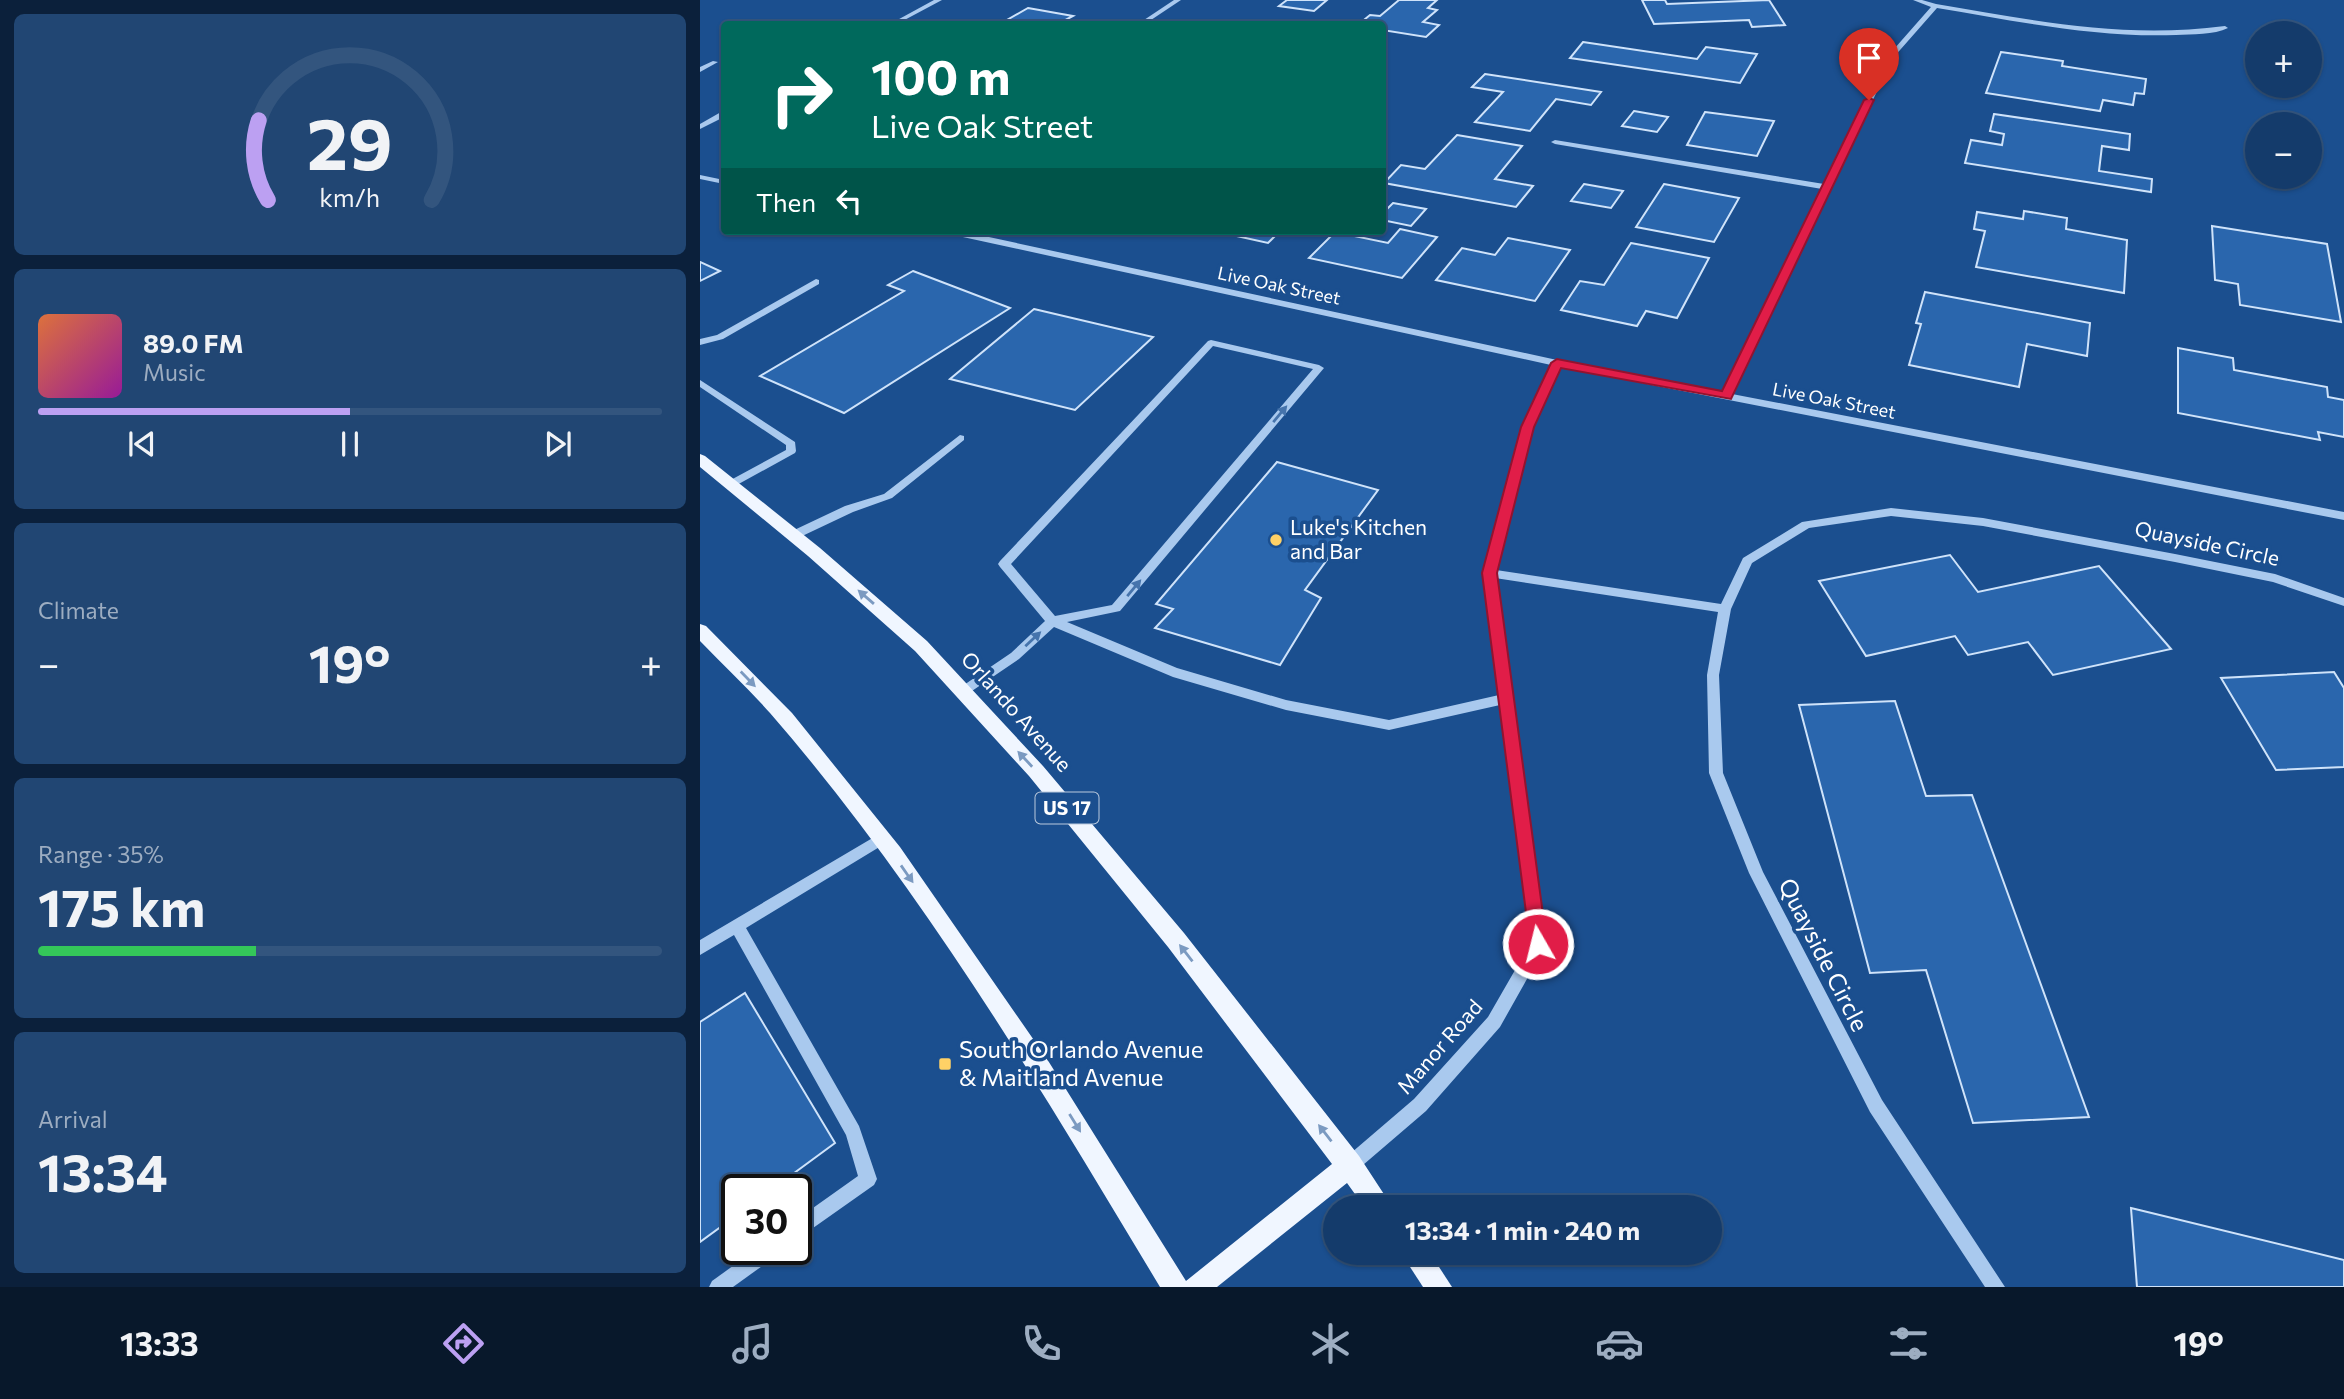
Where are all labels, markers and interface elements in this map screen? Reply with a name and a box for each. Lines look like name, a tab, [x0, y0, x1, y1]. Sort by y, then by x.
map controls	[2245, 21, 2322, 189]
button: +	[2245, 21, 2322, 98]
pin	[1839, 28, 1899, 100]
icon: arrive	[1850, 39, 1888, 77]
text: 100 m	[871, 45, 1010, 105]
icon: right	[756, 49, 847, 140]
text: 29	[307, 97, 393, 186]
text: Live Oak Street	[871, 105, 1093, 145]
button: −	[2245, 112, 2322, 189]
text: km/h	[320, 182, 380, 212]
icon: left	[830, 182, 868, 220]
text: Then	[756, 186, 816, 217]
street label: Live Oak Street	[1216, 261, 1343, 309]
text: 89.0 FM	[143, 327, 244, 358]
text: Music	[143, 358, 206, 386]
street label: Live Oak Street	[1771, 377, 1898, 423]
one-way arrow	[1272, 405, 1288, 423]
icon: previous	[123, 425, 161, 463]
icon: pause	[331, 425, 369, 463]
icon: next	[539, 425, 577, 463]
place label: Luke's Kitchen and Bar	[1290, 514, 1427, 563]
street label: Quayside Circle	[2133, 515, 2282, 570]
marker: Luke's Kitchen and Bar	[1268, 532, 1284, 548]
one-way arrow	[1126, 579, 1141, 596]
one-way arrow	[857, 589, 875, 605]
text: Climate	[38, 596, 119, 624]
text: 19°	[309, 630, 390, 694]
one-way arrow	[1024, 631, 1041, 647]
text: −	[38, 639, 60, 686]
text: +	[640, 639, 662, 686]
street label: Orlando Avenue	[957, 646, 1077, 776]
one-way arrow	[739, 670, 755, 687]
one-way arrow	[1017, 750, 1033, 768]
road number: US 17	[1036, 792, 1098, 824]
text: Range · 35%	[38, 840, 164, 868]
one-way arrow	[899, 865, 913, 883]
street label: Quayside Circle	[1773, 873, 1875, 1036]
text: 175 km	[38, 874, 205, 938]
position arrow	[1501, 907, 1575, 981]
one-way arrow	[1180, 944, 1194, 962]
street label: Manor Road	[1391, 994, 1487, 1098]
place label: South Orlando Avenue & Maitland Avenue	[959, 1034, 1203, 1091]
marker: South Orlando Avenue & Maitland Avenue	[937, 1056, 953, 1072]
text: Arrival	[38, 1105, 108, 1133]
one-way arrow	[1068, 1114, 1081, 1133]
one-way arrow	[1317, 1125, 1332, 1143]
text: 13:34	[38, 1139, 168, 1203]
speed limit sign: 30	[721, 1174, 812, 1265]
text: 13:34 · 1 min · 240 m	[1405, 1214, 1640, 1245]
icon: directions	[439, 1319, 488, 1368]
icon: music	[728, 1319, 777, 1368]
icon: phone	[1017, 1319, 1066, 1368]
icon: climate	[1306, 1319, 1355, 1368]
icon: car	[1595, 1319, 1644, 1368]
icon: filters	[1884, 1319, 1933, 1368]
text: 13:33	[120, 1323, 199, 1363]
text: 19°	[2174, 1323, 2224, 1363]

